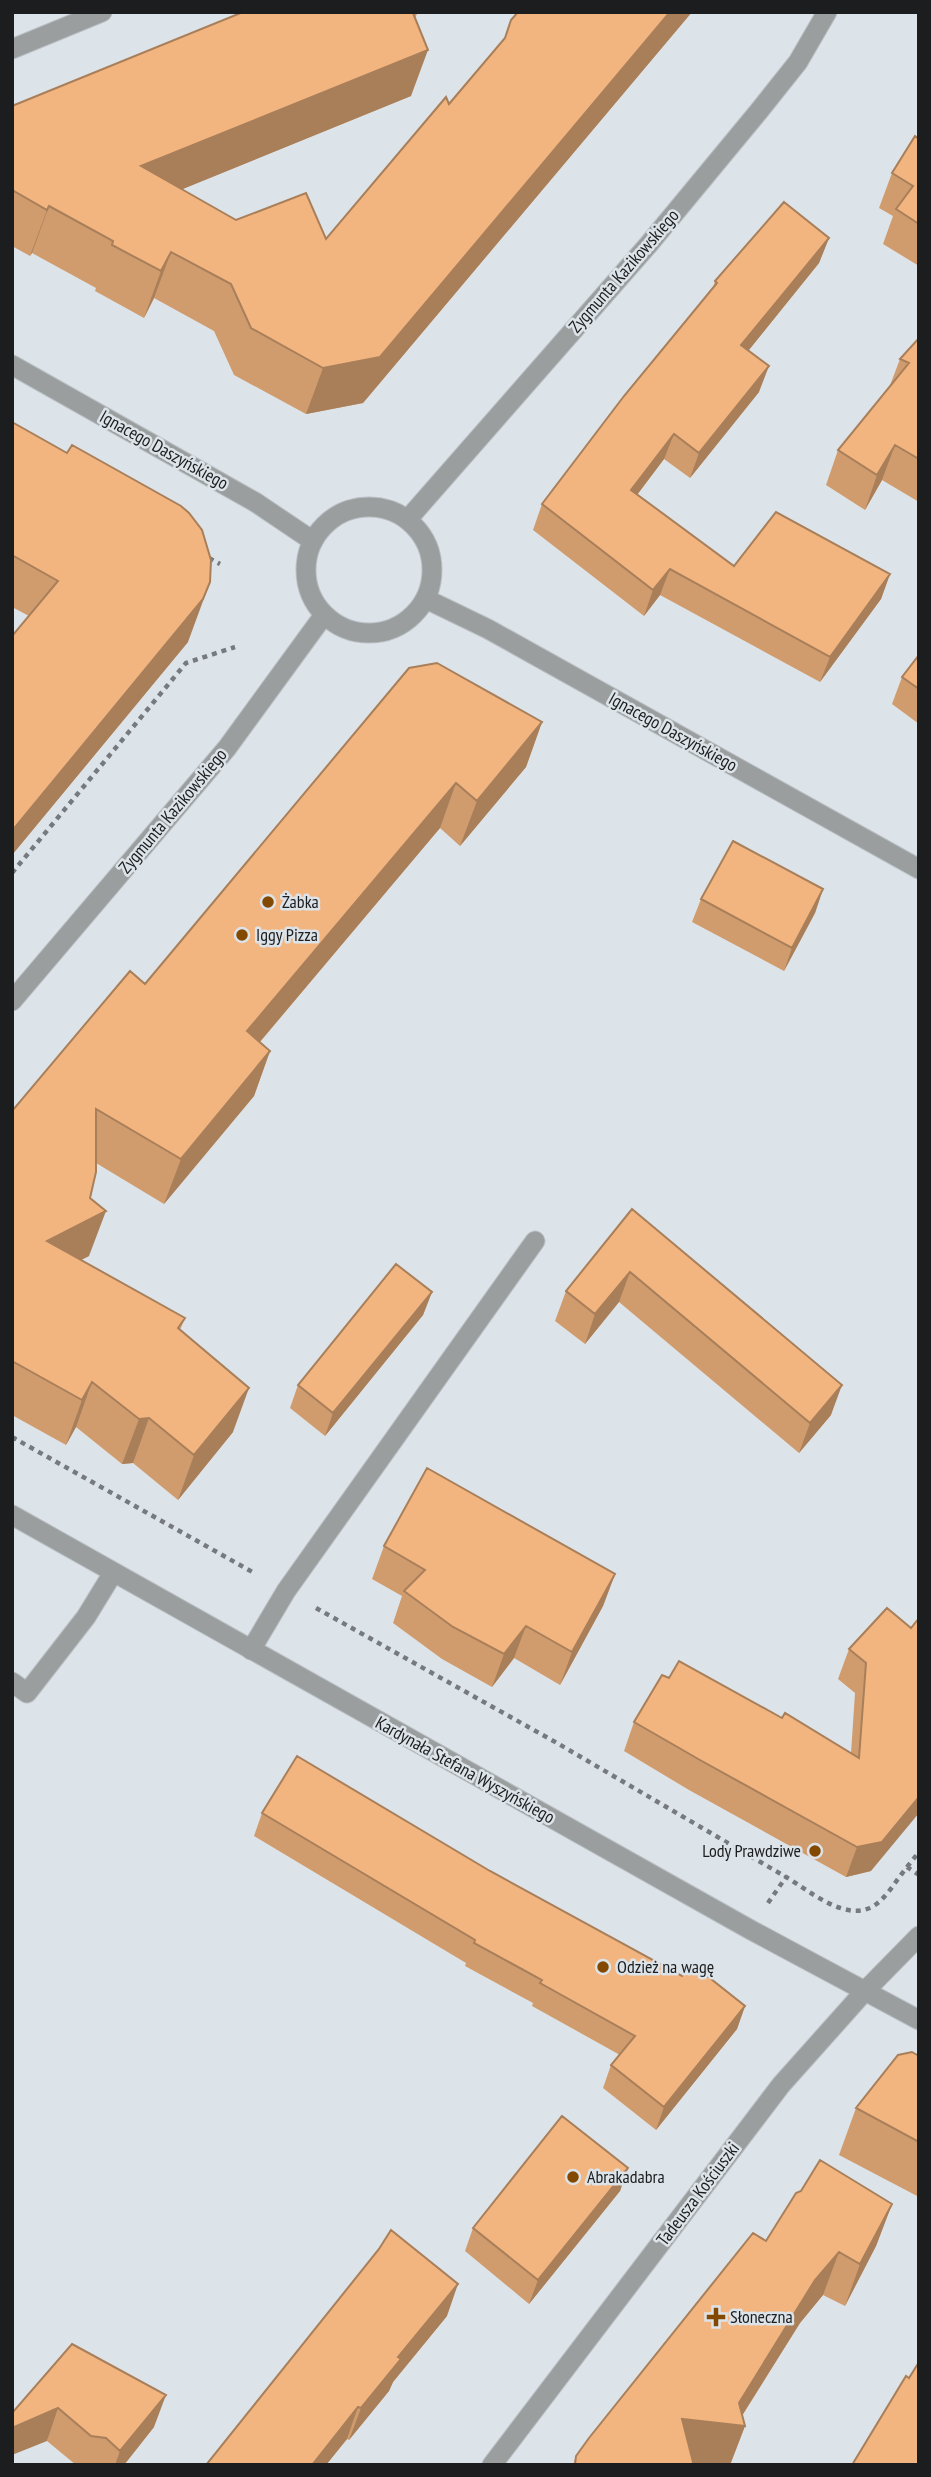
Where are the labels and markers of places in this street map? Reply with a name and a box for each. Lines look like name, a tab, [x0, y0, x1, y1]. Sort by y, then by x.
place label: Żabka	[282, 890, 319, 913]
marker: Żabka	[260, 894, 276, 910]
place label: Iggy Pizza	[256, 923, 318, 946]
marker: Iggy Pizza	[234, 927, 250, 943]
place label: Lody Prawdziwe	[702, 1839, 801, 1862]
marker: Lody Prawdziwe	[807, 1843, 823, 1859]
place label: Odzież na wagę	[617, 1955, 714, 1978]
marker: Odzież na wagę	[595, 1959, 611, 1975]
place label: Abrakadabra	[587, 2165, 665, 2188]
marker: Abrakadabra	[565, 2169, 581, 2185]
place label: Słoneczna	[730, 2305, 793, 2328]
marker: Słoneczna	[708, 2309, 724, 2325]

